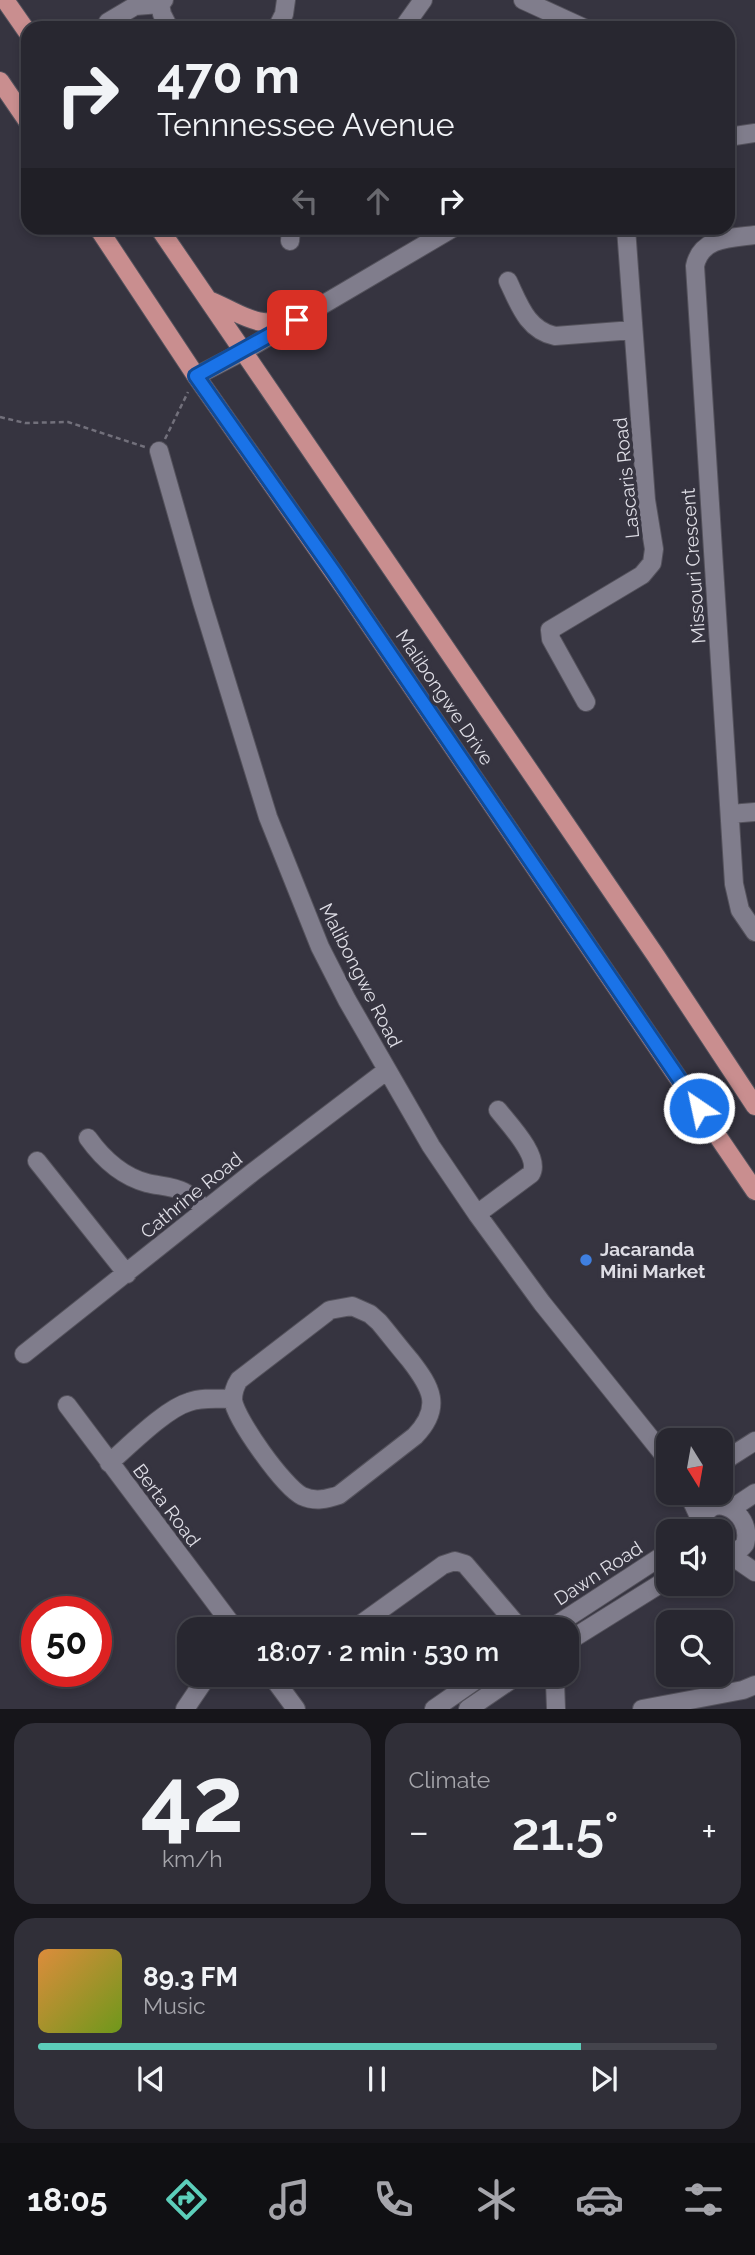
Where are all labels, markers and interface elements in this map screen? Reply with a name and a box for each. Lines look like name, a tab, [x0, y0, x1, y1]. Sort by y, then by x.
text: 470 m	[157, 47, 300, 104]
icon: right	[42, 49, 133, 140]
text: Tennnessee Avenue	[157, 106, 454, 143]
icon: left	[286, 182, 324, 220]
icon: ahead	[359, 182, 397, 220]
icon: right	[432, 182, 470, 220]
pin	[267, 290, 327, 350]
icon: arrive	[278, 301, 316, 339]
street label: Lascaris Road	[609, 416, 643, 540]
street label: Missouri Crescent	[677, 487, 709, 645]
street label: Malibongwe Drive	[392, 625, 498, 769]
street label: Malibongwe Road	[315, 899, 407, 1051]
position arrow	[662, 1071, 736, 1145]
street label: Cathrine Road	[136, 1147, 246, 1243]
place label: Jacaranda Mini Market	[600, 1238, 706, 1282]
marker: Jacaranda Mini Market	[578, 1252, 594, 1268]
north arrow	[656, 1428, 733, 1505]
map controls	[656, 1428, 733, 1687]
street label: Berta Road	[129, 1459, 205, 1551]
button: sound	[656, 1519, 733, 1596]
street label: Dawn Road	[550, 1536, 646, 1610]
speed limit sign: 50	[21, 1596, 112, 1687]
button: search	[656, 1610, 733, 1687]
text: 18:07 · 2 min · 530 m	[257, 1637, 499, 1667]
text: 42	[141, 1746, 244, 1853]
text: Climate	[409, 1766, 490, 1793]
text: 21.5°	[511, 1801, 619, 1862]
text: −	[409, 1809, 429, 1854]
text: +	[701, 1809, 717, 1854]
text: km/h	[162, 1845, 223, 1872]
text: 89.3 FM	[143, 1962, 238, 1992]
text: Music	[143, 1992, 206, 2019]
icon: previous	[132, 2060, 170, 2098]
icon: pause	[358, 2060, 396, 2098]
icon: next	[585, 2060, 623, 2098]
icon: directions	[162, 2175, 211, 2224]
icon: music	[265, 2175, 314, 2224]
icon: phone	[369, 2175, 418, 2224]
icon: climate	[472, 2175, 521, 2224]
icon: car	[575, 2175, 624, 2224]
icon: filters	[679, 2175, 728, 2224]
text: 18:05	[27, 2181, 108, 2218]

